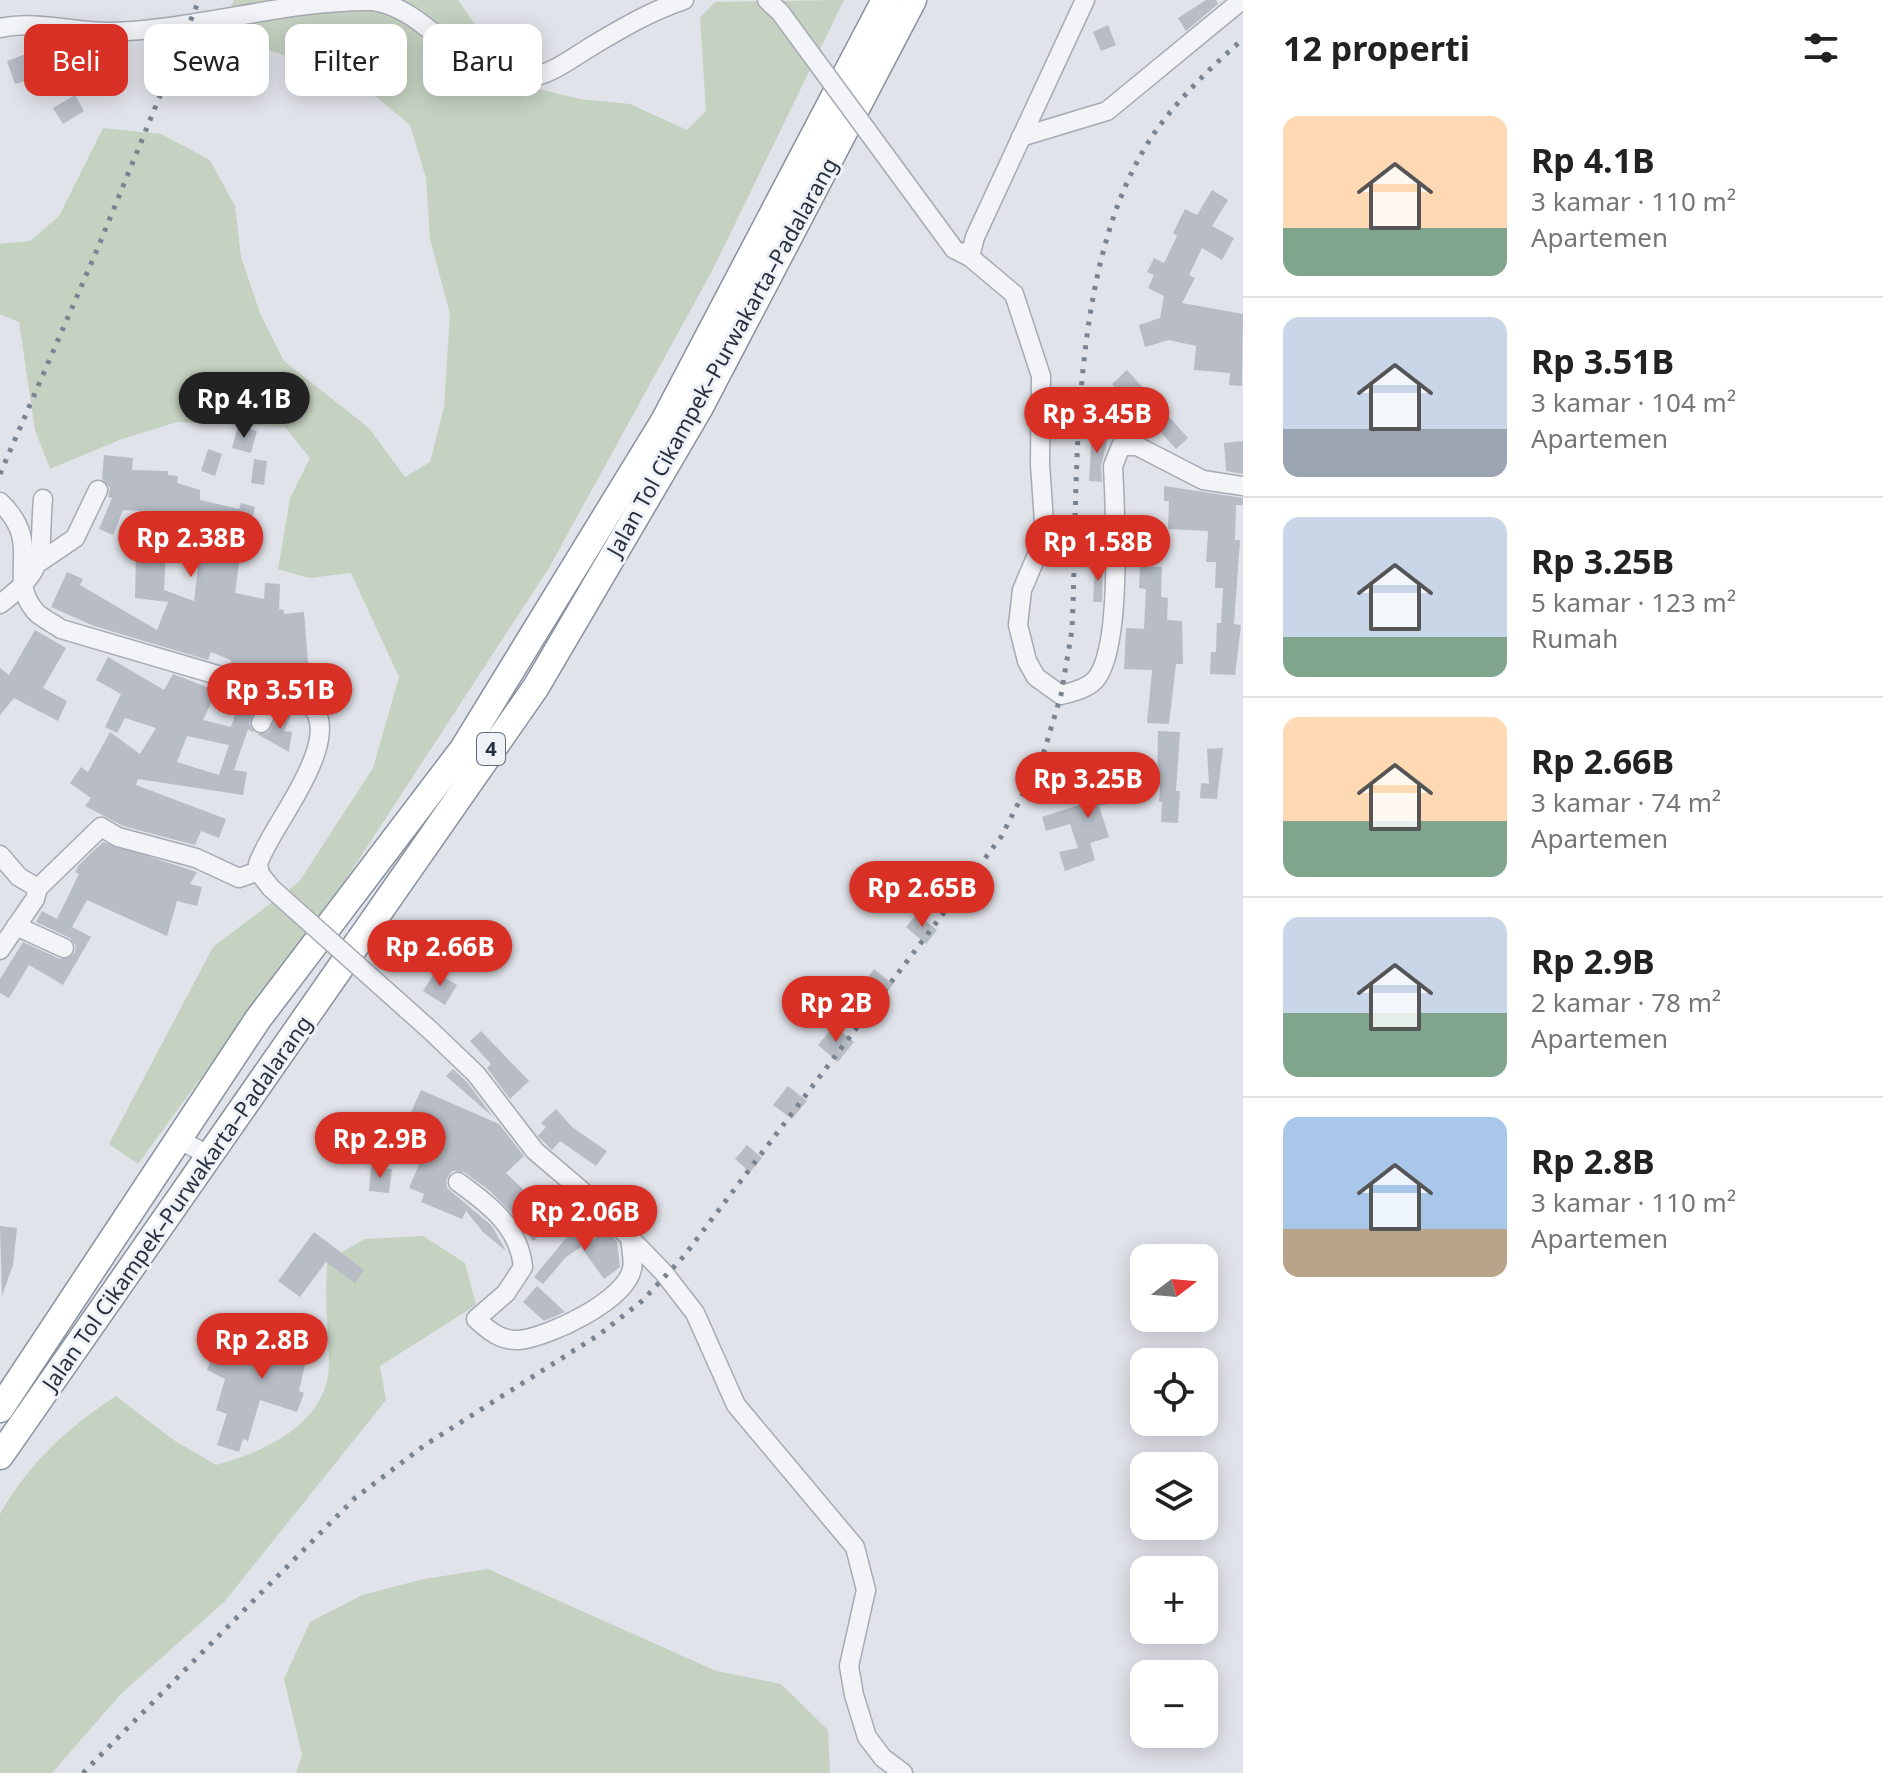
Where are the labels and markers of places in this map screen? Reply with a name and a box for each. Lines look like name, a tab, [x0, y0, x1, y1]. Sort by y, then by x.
pin: Rp 4.1B	[170, 372, 318, 440]
pin: Rp 3.45B	[1014, 387, 1180, 455]
pin: Rp 2.38B	[108, 511, 274, 579]
pin: Rp 1.58B	[1015, 515, 1181, 583]
pin: Rp 3.51B	[197, 663, 363, 731]
pin: Rp 3.25B	[1005, 752, 1171, 820]
pin: Rp 2.65B	[839, 861, 1005, 929]
pin: Rp 2.66B	[357, 920, 523, 988]
pin: Rp 2B	[780, 976, 892, 1044]
pin: Rp 2.9B	[306, 1112, 454, 1180]
pin: Rp 2.06B	[502, 1185, 668, 1253]
pin: Rp 2.8B	[188, 1313, 336, 1381]

